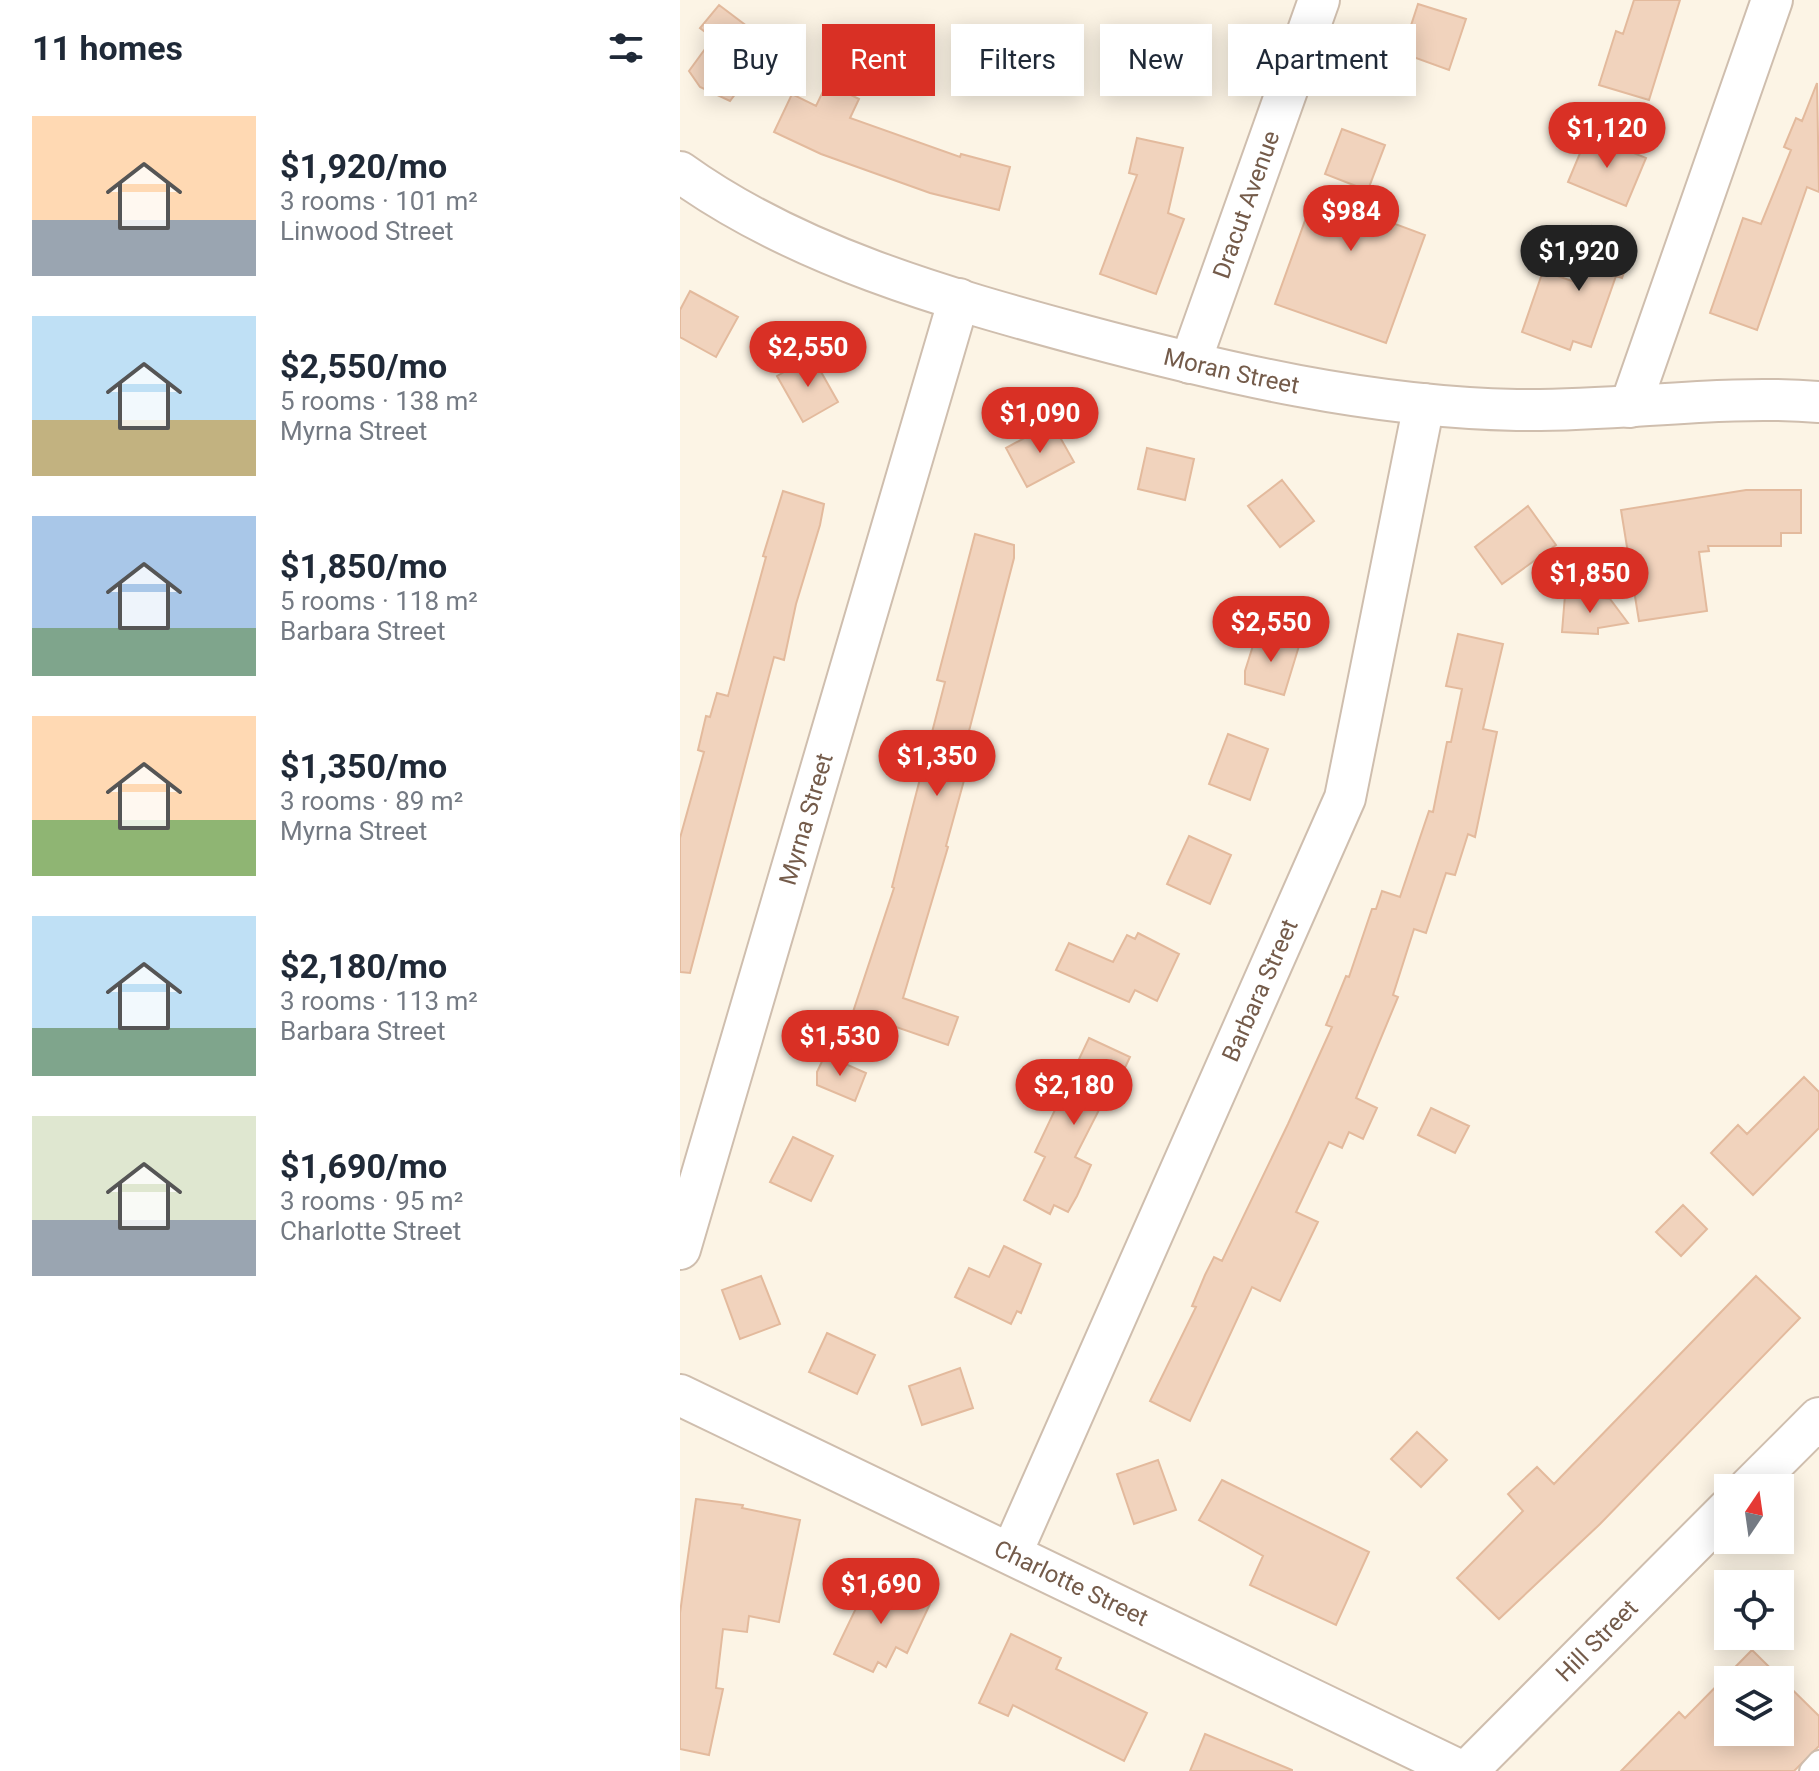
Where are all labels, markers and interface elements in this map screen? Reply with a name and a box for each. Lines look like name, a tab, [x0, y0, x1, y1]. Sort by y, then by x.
chip: Buy	[704, 24, 806, 96]
chip: Rent	[822, 24, 935, 96]
chip: Filters	[951, 24, 1084, 96]
chip: New	[1100, 24, 1212, 96]
chip: Apartment	[1228, 24, 1416, 96]
icon: filters	[604, 26, 648, 70]
text: 11 homes	[32, 28, 183, 68]
pin: $1,120	[1542, 102, 1672, 170]
text: $1,120	[1567, 113, 1647, 143]
street label: Dracut Avenue	[1207, 127, 1285, 282]
text: $1,920/mo	[280, 146, 447, 186]
icon: home	[96, 148, 192, 244]
pin: $984	[1304, 185, 1398, 253]
text: 3 rooms · 101 m²	[280, 186, 478, 216]
text: $984	[1321, 196, 1381, 226]
text: Linwood Street	[280, 216, 454, 246]
pin: $1,920	[1514, 225, 1644, 293]
text: $1,920	[1539, 236, 1619, 266]
pin: $2,550	[743, 321, 873, 389]
text: $2,550	[768, 332, 848, 362]
street label: Moran Street	[1161, 343, 1302, 400]
text: $2,550/mo	[280, 346, 447, 386]
icon: home	[96, 348, 192, 444]
text: 5 rooms · 138 m²	[280, 386, 478, 416]
pin: $1,090	[975, 387, 1105, 455]
text: $1,090	[1000, 398, 1080, 428]
text: Myrna Street	[280, 416, 427, 446]
text: $1,850/mo	[280, 546, 447, 586]
pin: $1,850	[1525, 547, 1655, 615]
icon: home	[96, 548, 192, 644]
text: $1,850	[1550, 558, 1630, 588]
text: 5 rooms · 118 m²	[280, 586, 478, 616]
pin: $2,550	[1206, 596, 1336, 664]
text: $2,550	[1231, 607, 1311, 637]
text: Barbara Street	[280, 616, 445, 646]
pin: $1,350	[872, 730, 1002, 798]
text: $1,350	[897, 741, 977, 771]
text: $1,350/mo	[280, 746, 447, 786]
icon: home	[96, 748, 192, 844]
street label: Myrna Street	[774, 750, 839, 888]
text: 3 rooms · 89 m²	[280, 786, 463, 816]
text: Myrna Street	[280, 816, 427, 846]
street label: Barbara Street	[1216, 915, 1304, 1066]
text: $2,180/mo	[280, 946, 447, 986]
icon: home	[96, 948, 192, 1044]
text: 3 rooms · 113 m²	[280, 986, 478, 1016]
pin: $1,530	[775, 1010, 905, 1078]
text: Barbara Street	[280, 1016, 445, 1046]
text: $1,530	[800, 1021, 880, 1051]
pin: $2,180	[1009, 1059, 1139, 1127]
text: $2,180	[1034, 1070, 1114, 1100]
text: $1,690/mo	[280, 1146, 447, 1186]
icon: home	[96, 1148, 192, 1244]
text: 3 rooms · 95 m²	[280, 1186, 463, 1216]
text: Charlotte Street	[280, 1216, 461, 1246]
north arrow	[1714, 1474, 1794, 1554]
map controls	[1714, 1474, 1794, 1746]
street label: Charlotte Street	[990, 1534, 1153, 1632]
pin: $1,690	[816, 1558, 946, 1626]
text: $1,690	[841, 1569, 921, 1599]
button: locate	[1714, 1570, 1794, 1650]
street label: Hill Street	[1550, 1594, 1644, 1687]
button: layers	[1714, 1666, 1794, 1746]

